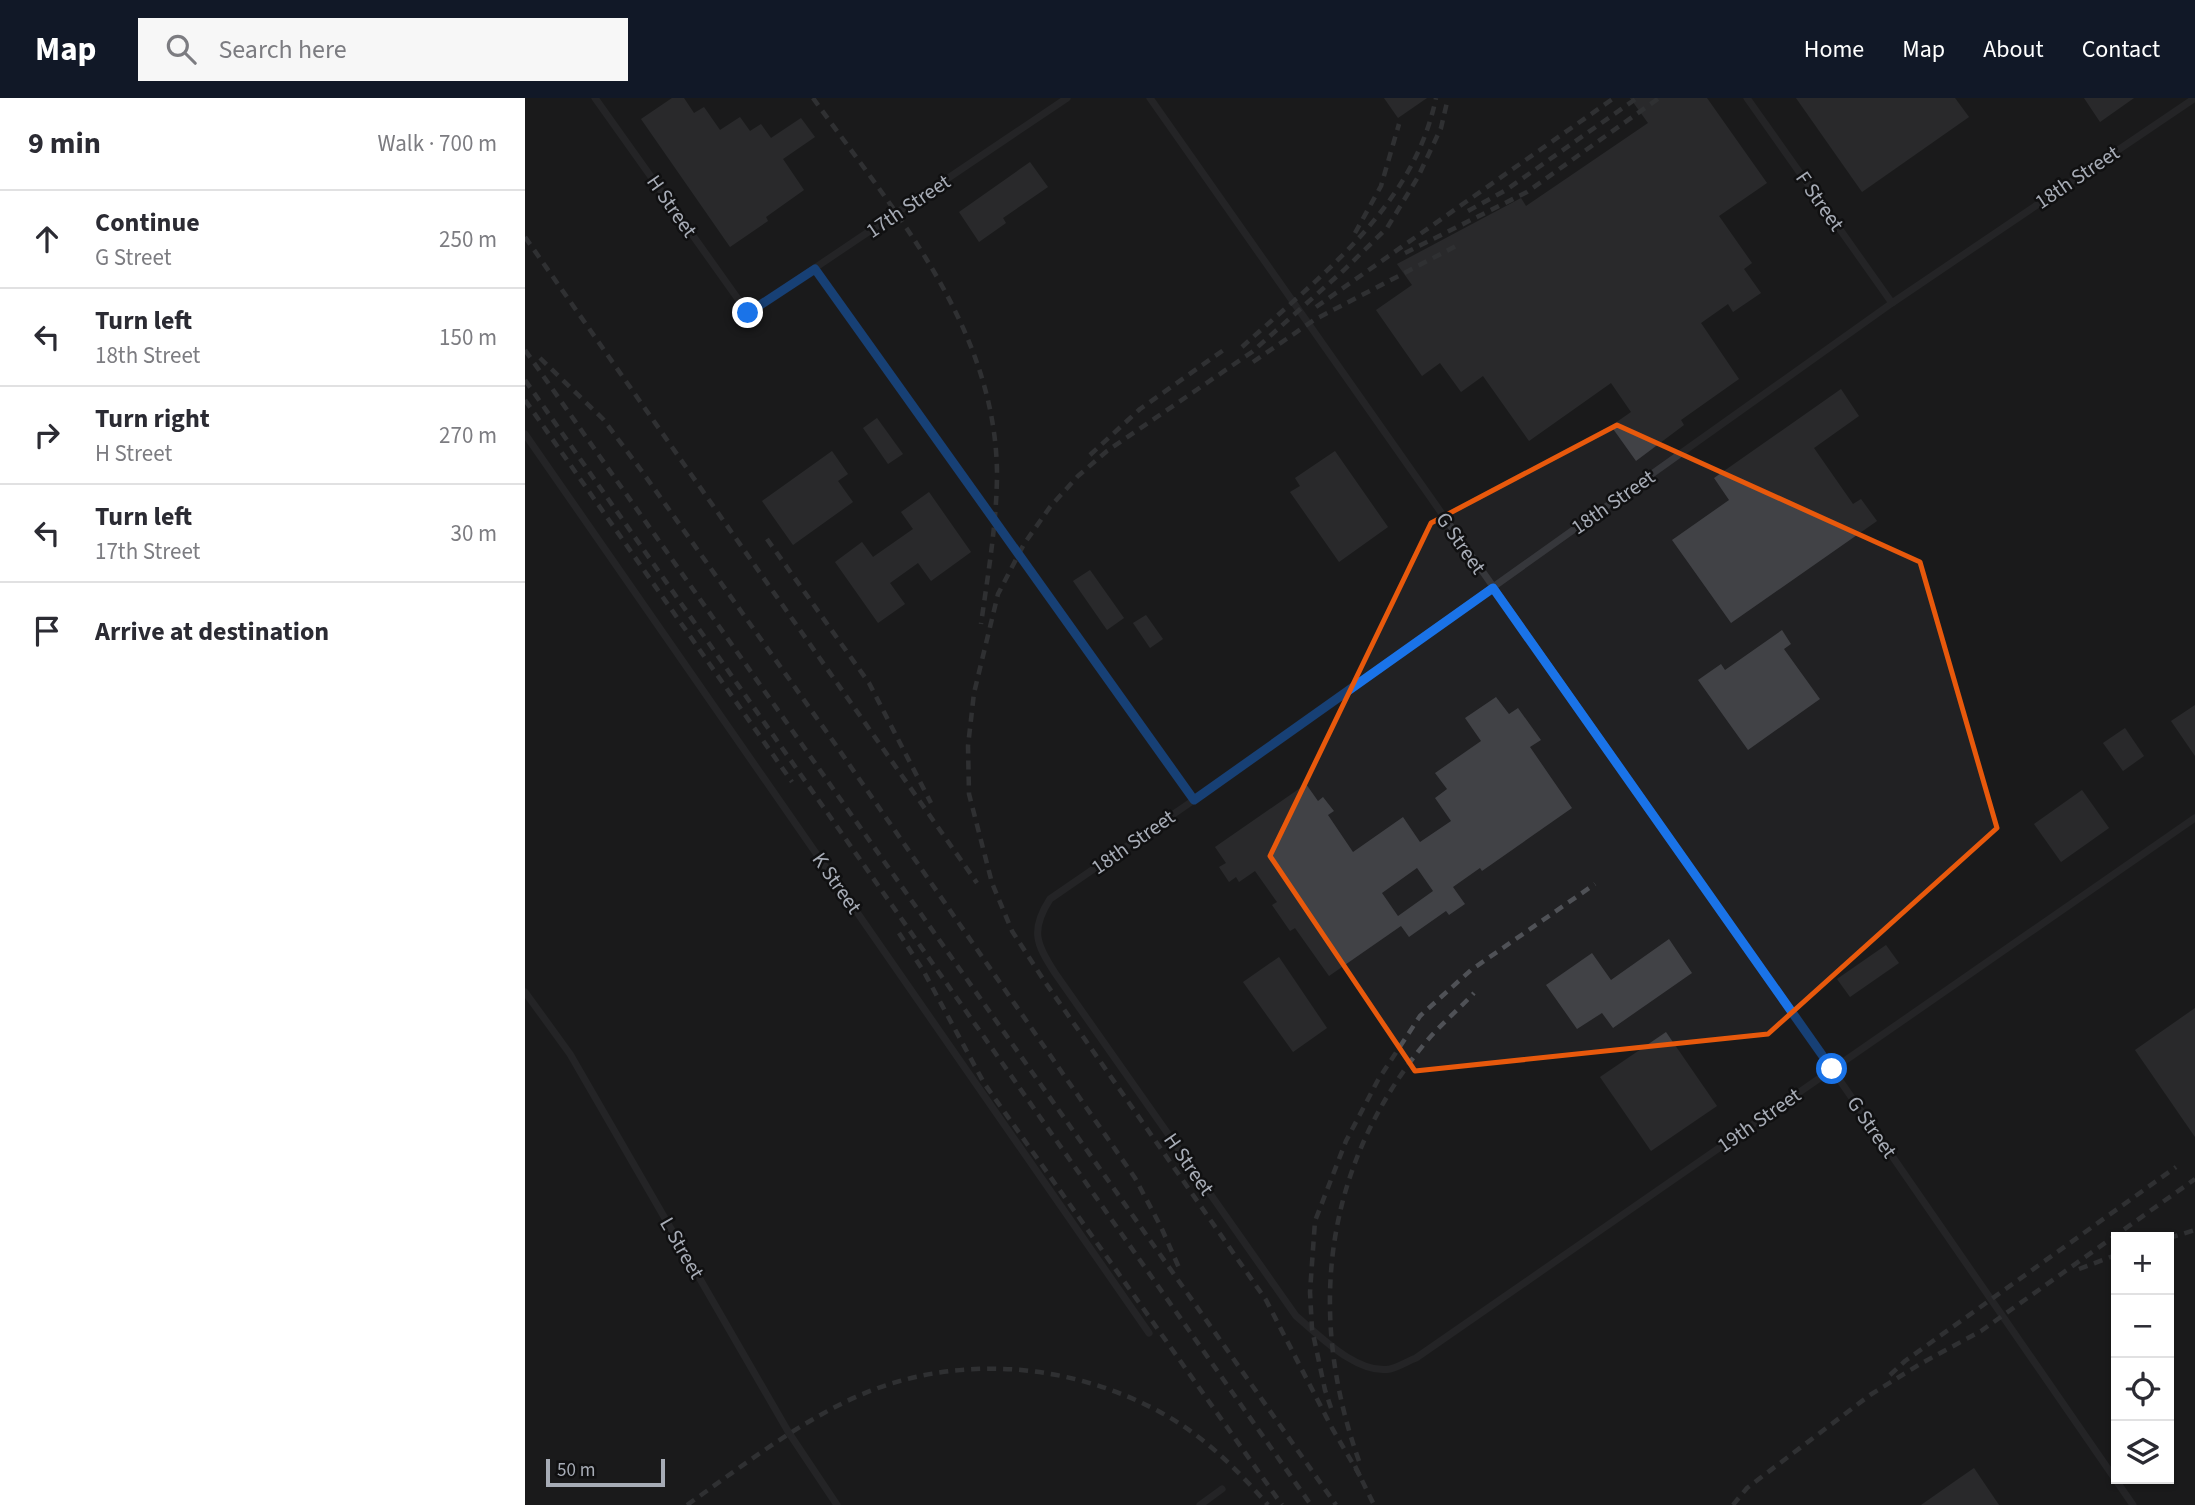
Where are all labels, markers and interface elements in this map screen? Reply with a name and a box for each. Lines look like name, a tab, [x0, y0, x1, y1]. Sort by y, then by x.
search box	[138, 18, 628, 81]
text: Map	[35, 26, 96, 73]
icon: search	[162, 30, 200, 68]
text: Search here	[218, 31, 347, 68]
text: Home	[1804, 32, 1864, 67]
text: Map	[1902, 32, 1945, 67]
text: About	[1983, 32, 2044, 67]
text: Contact	[2082, 32, 2160, 67]
text: 9 min	[28, 122, 101, 165]
text: Walk · 700 m	[378, 127, 497, 160]
street label: 18th Street	[2029, 138, 2125, 216]
street label: F Street	[1788, 165, 1852, 237]
street label: 17th Street	[860, 167, 956, 245]
street label: H Street	[639, 169, 705, 243]
text: Continue	[95, 204, 200, 241]
icon: ahead	[28, 220, 66, 258]
text: 250 m	[439, 223, 497, 256]
text: G Street	[95, 241, 171, 274]
route end	[732, 297, 763, 328]
text: Turn left	[95, 302, 192, 339]
icon: left	[28, 318, 66, 356]
text: 150 m	[439, 321, 497, 354]
text: 18th Street	[95, 339, 200, 372]
text: Turn right	[95, 400, 210, 437]
icon: right	[28, 416, 66, 454]
text: 270 m	[439, 419, 497, 452]
text: H Street	[95, 437, 172, 470]
street label: 18th Street	[1565, 462, 1661, 542]
text: Turn left	[95, 498, 192, 535]
street label: G Street	[1429, 506, 1493, 580]
icon: left	[28, 514, 66, 552]
text: 30 m	[450, 517, 497, 550]
text: 17th Street	[95, 535, 200, 568]
icon: arrive	[28, 612, 66, 650]
text: Arrive at destination	[95, 613, 329, 650]
street label: 18th Street	[1085, 802, 1181, 882]
street label: K Street	[805, 846, 869, 920]
route start	[1816, 1053, 1847, 1084]
street label: 19th Street	[1711, 1080, 1807, 1160]
street label: G Street	[1840, 1090, 1904, 1164]
street label: H Street	[1156, 1127, 1222, 1201]
street label: L Street	[652, 1211, 712, 1285]
map controls	[2111, 1232, 2174, 1484]
button: +	[2111, 1232, 2174, 1295]
button: −	[2111, 1295, 2174, 1358]
button: locate	[2111, 1358, 2174, 1421]
button: layers	[2111, 1421, 2174, 1484]
scale bar	[546, 1456, 665, 1488]
text: 50 m	[557, 1457, 595, 1484]

